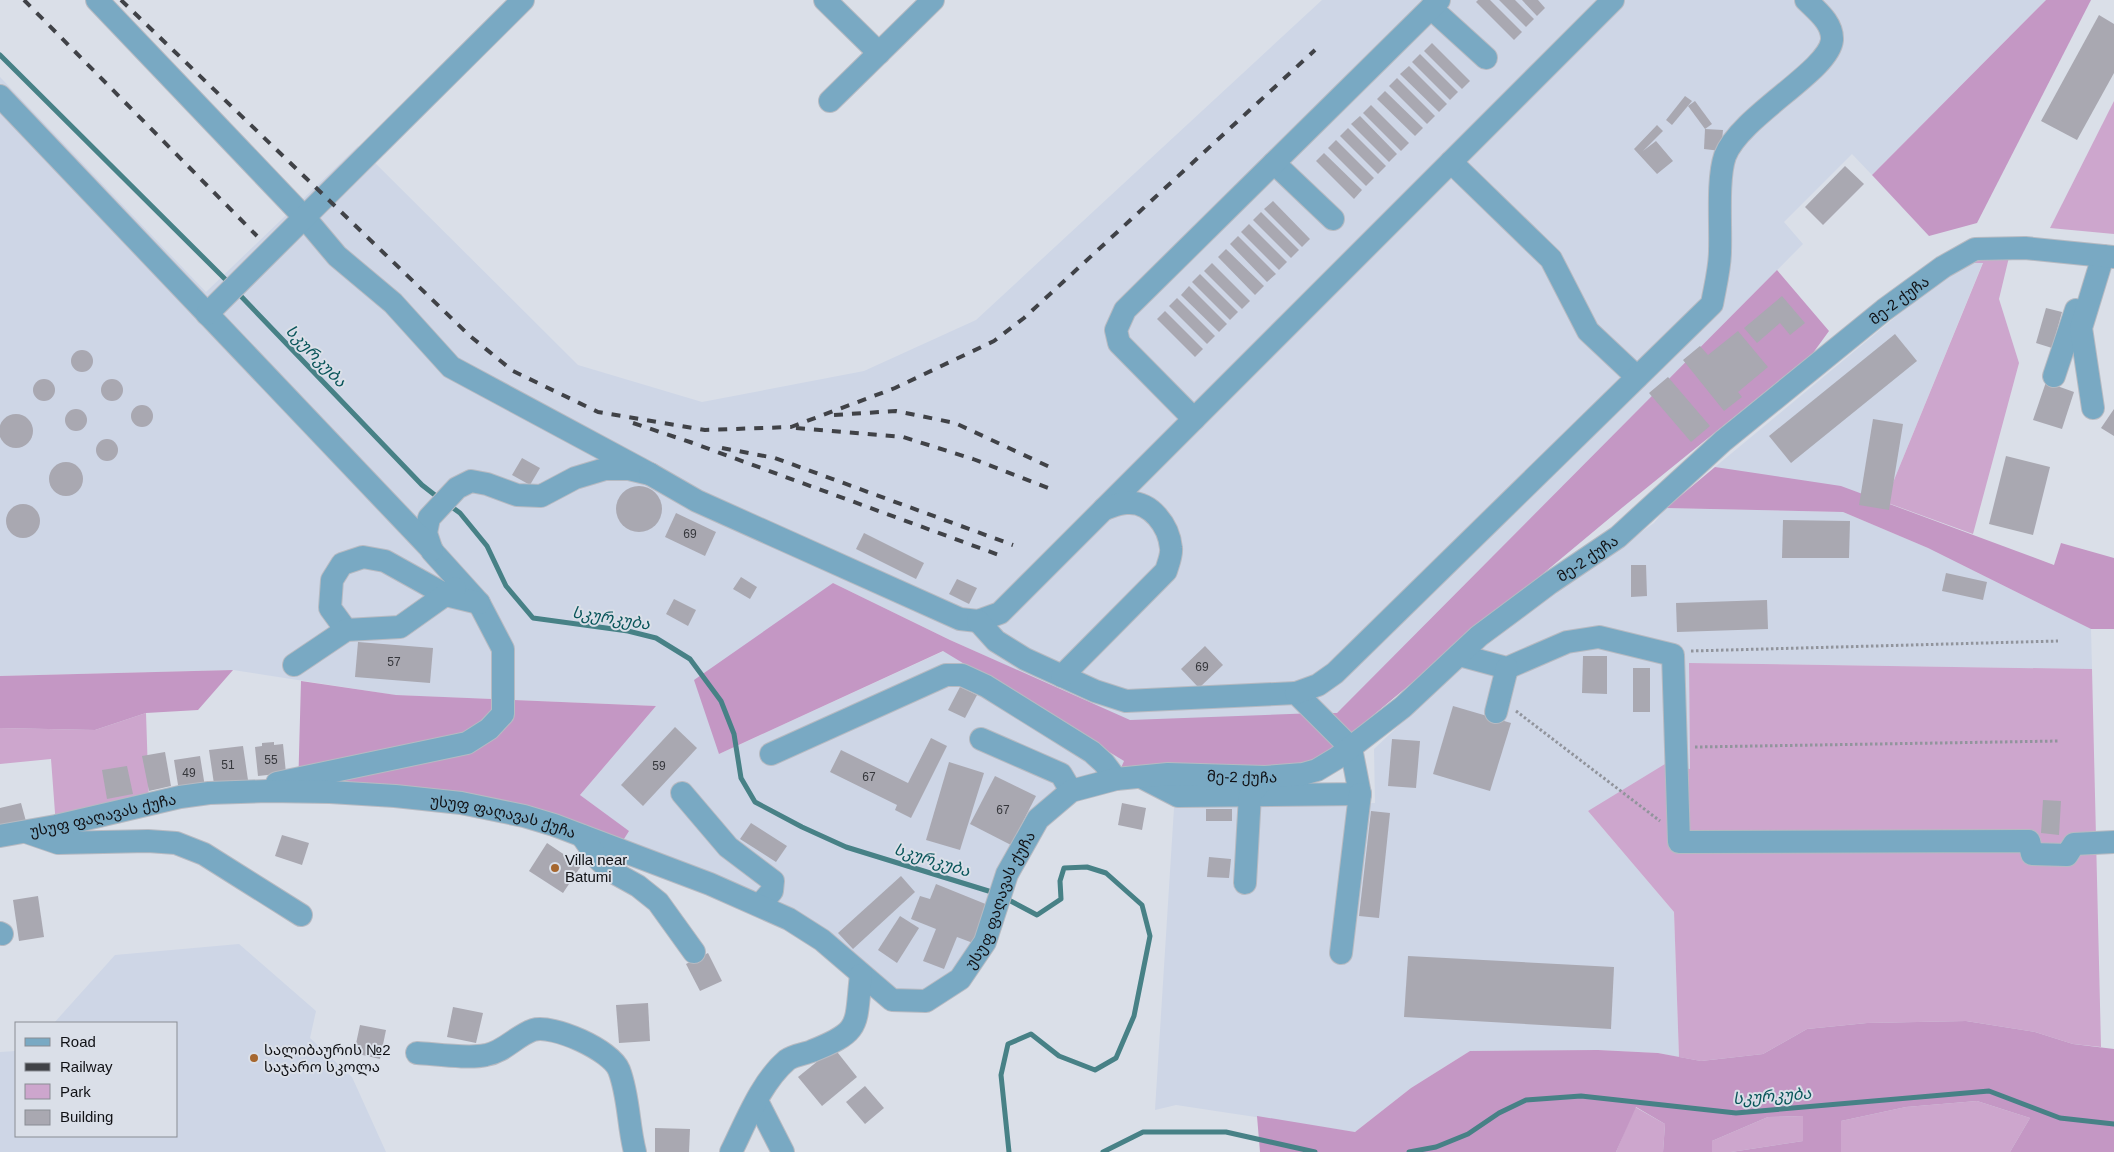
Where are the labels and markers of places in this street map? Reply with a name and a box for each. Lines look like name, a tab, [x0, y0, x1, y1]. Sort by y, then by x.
place label: Villa near Batumi	[565, 851, 627, 885]
marker: Villa near Batumi	[549, 862, 561, 874]
place label: სალიბაურის №2 საჯარო სკოლა	[264, 1041, 391, 1076]
marker: სალიბაურის №2 საჯარო სკოლა	[248, 1052, 260, 1064]

